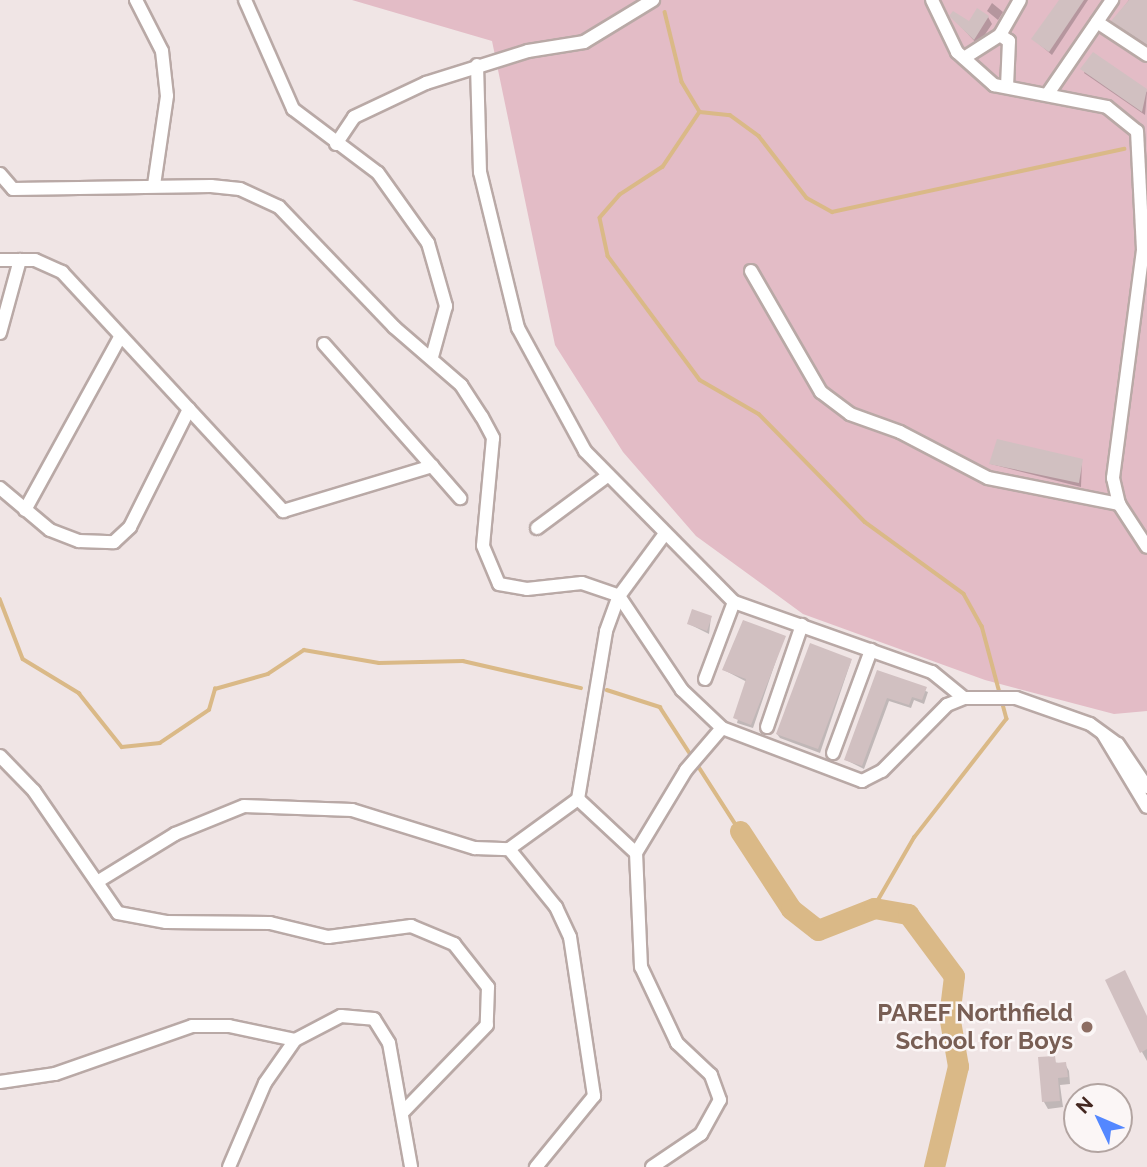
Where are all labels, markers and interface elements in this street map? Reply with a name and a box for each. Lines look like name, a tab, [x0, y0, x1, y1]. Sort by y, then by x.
place label: PAREF Northfield School for Boys	[877, 999, 1073, 1055]
marker: PAREF Northfield School for Boys	[1079, 1019, 1095, 1035]
north arrow	[1063, 1083, 1133, 1153]
text: N	[1071, 1092, 1097, 1118]

